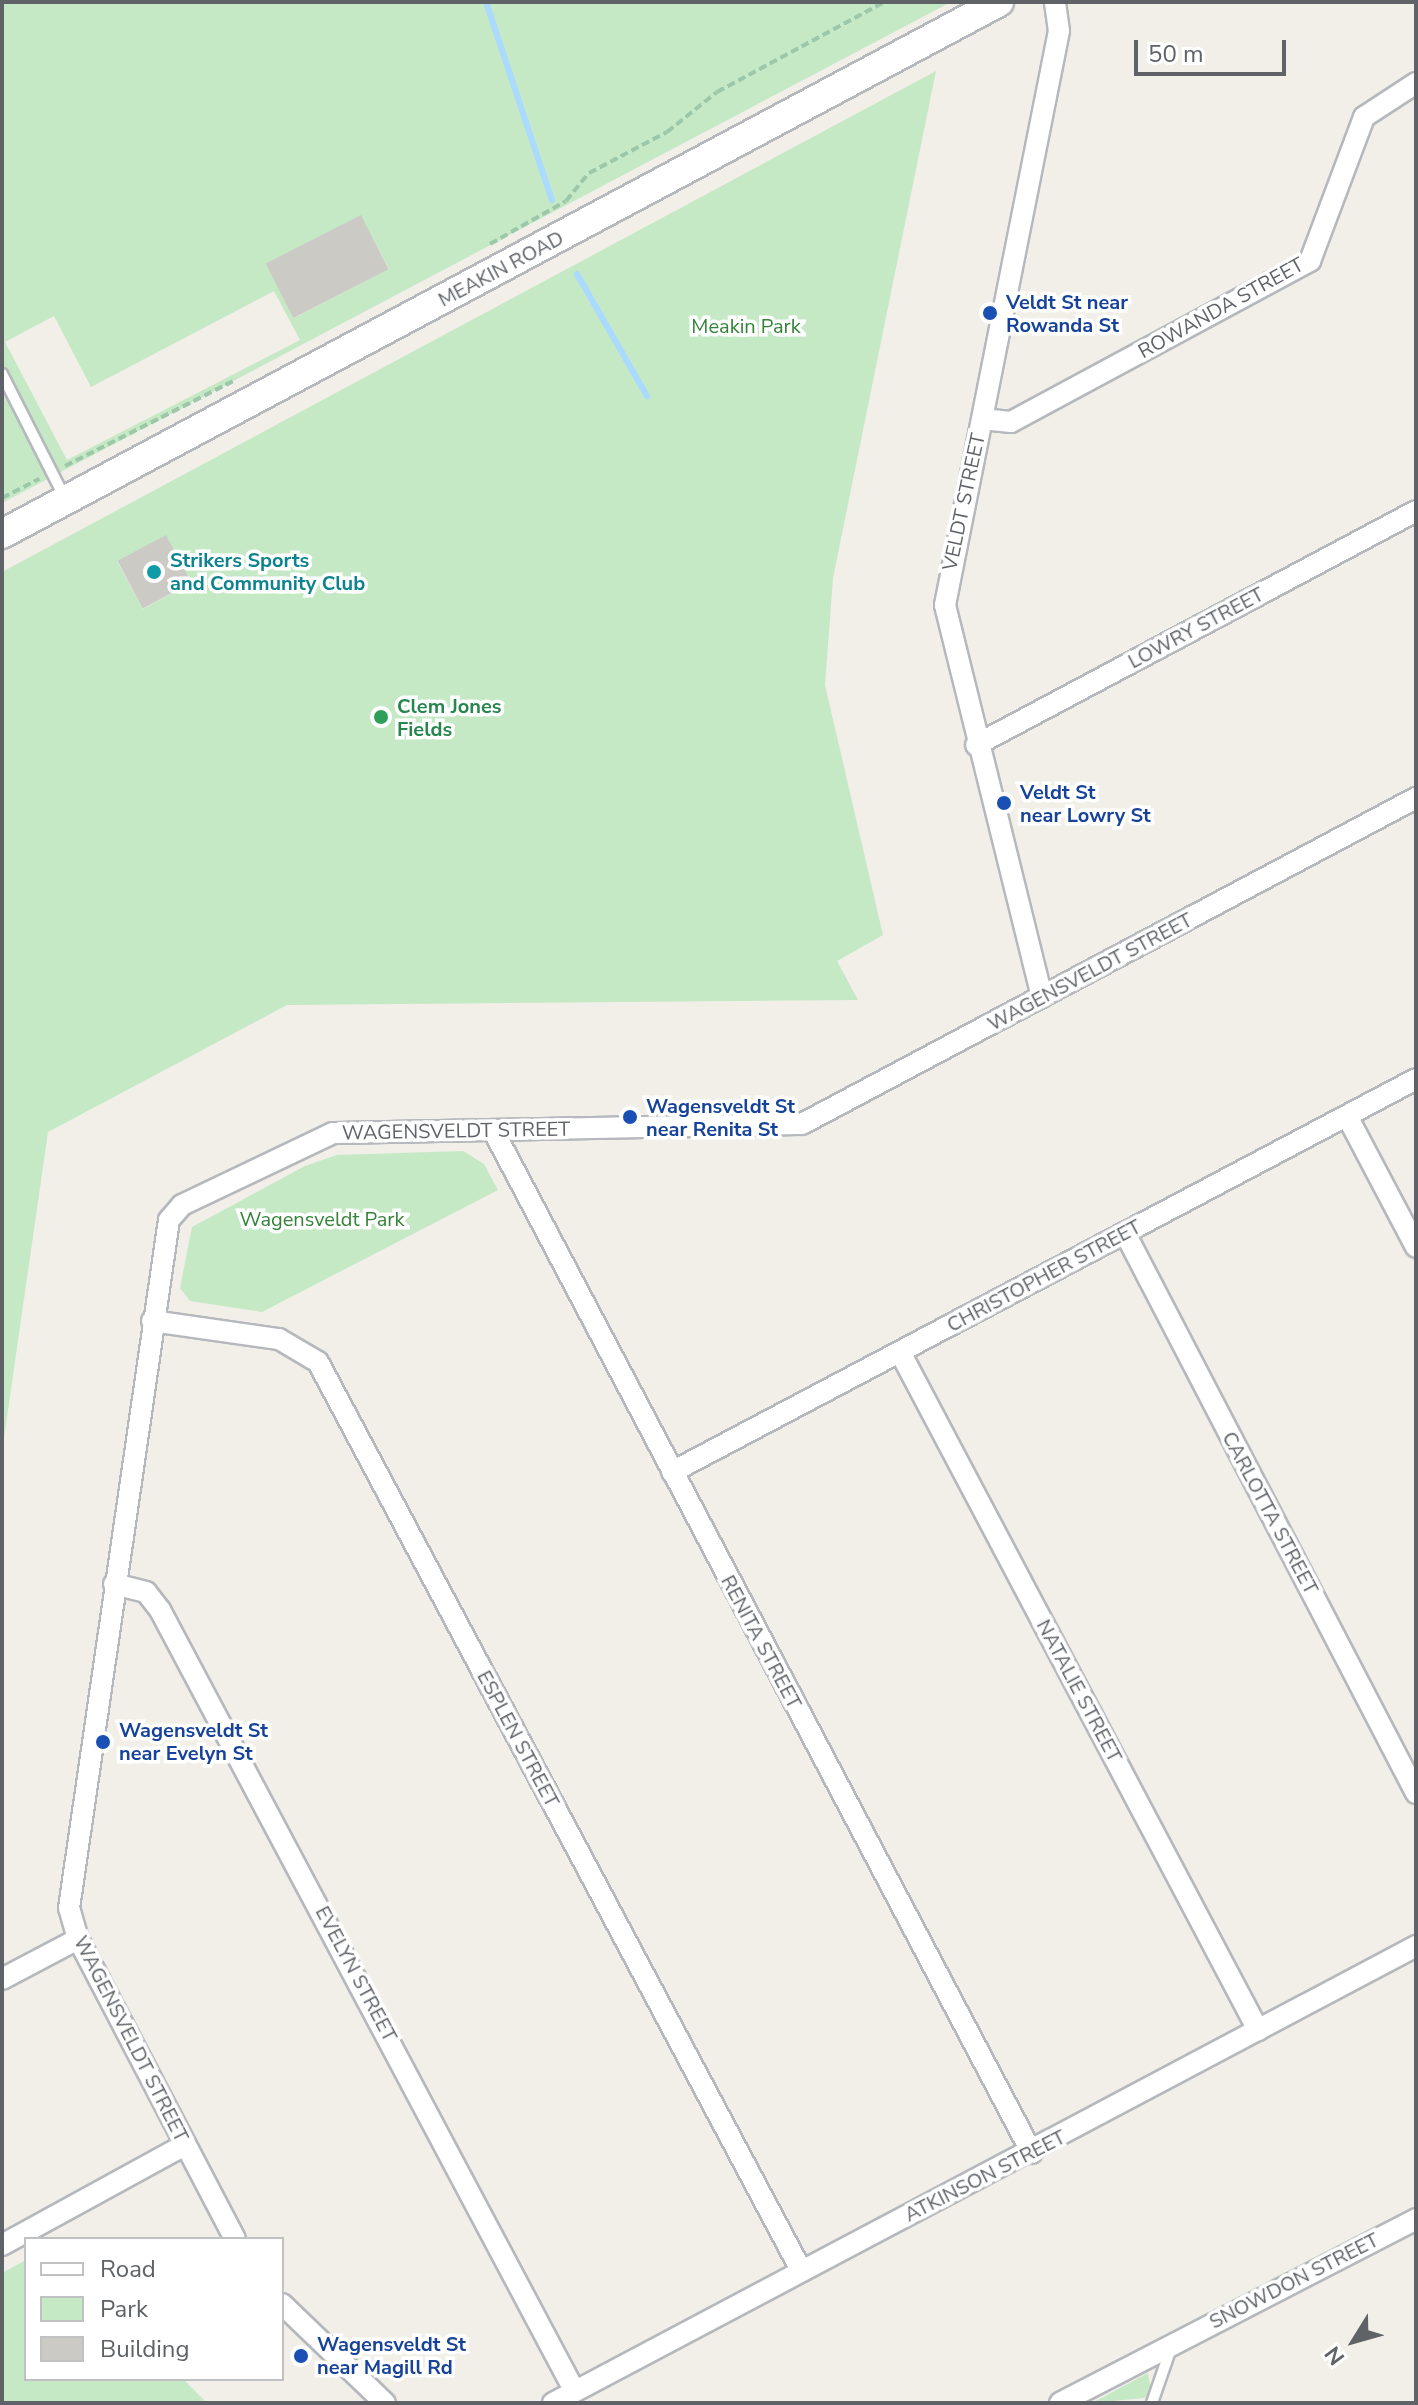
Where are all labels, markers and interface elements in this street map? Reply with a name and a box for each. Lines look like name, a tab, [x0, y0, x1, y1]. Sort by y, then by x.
scale bar	[1138, 24, 1290, 74]
text: 50 m	[1148, 38, 1204, 70]
street label: MEAKIN ROAD	[434, 226, 568, 312]
street label: ROWANDA STREET	[1134, 253, 1308, 363]
place label: Veldt St near Rowanda St	[1006, 290, 1128, 337]
marker: Veldt St near Rowanda St	[981, 304, 999, 322]
park label: Meakin Park	[691, 314, 801, 338]
street label: VELDT STREET	[938, 431, 990, 573]
place label: Strikers Sports and Community Club	[170, 548, 365, 595]
marker: Strikers Sports and Community Club	[145, 563, 163, 581]
street label: LOWRY STREET	[1124, 582, 1268, 674]
place label: Clem Jones Fields	[397, 694, 502, 741]
marker: Clem Jones Fields	[372, 708, 390, 726]
place label: Veldt St near Lowry St	[1020, 780, 1151, 827]
marker: Veldt St near Lowry St	[995, 794, 1013, 812]
street label: WAGENSVELDT STREET	[984, 908, 1196, 1036]
place label: Wagensveldt St near Renita St	[646, 1094, 795, 1141]
marker: Wagensveldt St near Renita St	[621, 1108, 639, 1126]
street label: WAGENSVELDT STREET	[342, 1117, 570, 1145]
park label: Wagensveldt Park	[240, 1207, 404, 1231]
street label: CHRISTOPHER STREET	[943, 1215, 1145, 1337]
street label: CARLOTTA STREET	[1217, 1428, 1323, 1598]
street label: RENITA STREET	[716, 1571, 806, 1713]
street label: NATALIE STREET	[1031, 1616, 1127, 1766]
street label: ESPLEN STREET	[472, 1667, 564, 1811]
place label: Wagensveldt St near Evelyn St	[119, 1718, 268, 1765]
marker: Wagensveldt St near Evelyn St	[94, 1733, 112, 1751]
street label: EVELYN STREET	[310, 1902, 402, 2046]
street label: WAGENSVELDT STREET	[68, 1932, 194, 2146]
street label: ATKINSON STREET	[900, 2125, 1070, 2227]
street label: SNOWDON STREET	[1205, 2228, 1383, 2334]
legend	[24, 2237, 284, 2381]
text: Road	[100, 2253, 156, 2285]
text: Park	[100, 2293, 148, 2325]
north arrow	[1314, 2301, 1394, 2381]
place label: Wagensveldt St near Magill Rd	[317, 2332, 466, 2379]
text: Building	[100, 2333, 190, 2365]
text: N	[1318, 2340, 1352, 2371]
marker: Wagensveldt St near Magill Rd	[292, 2347, 310, 2365]

